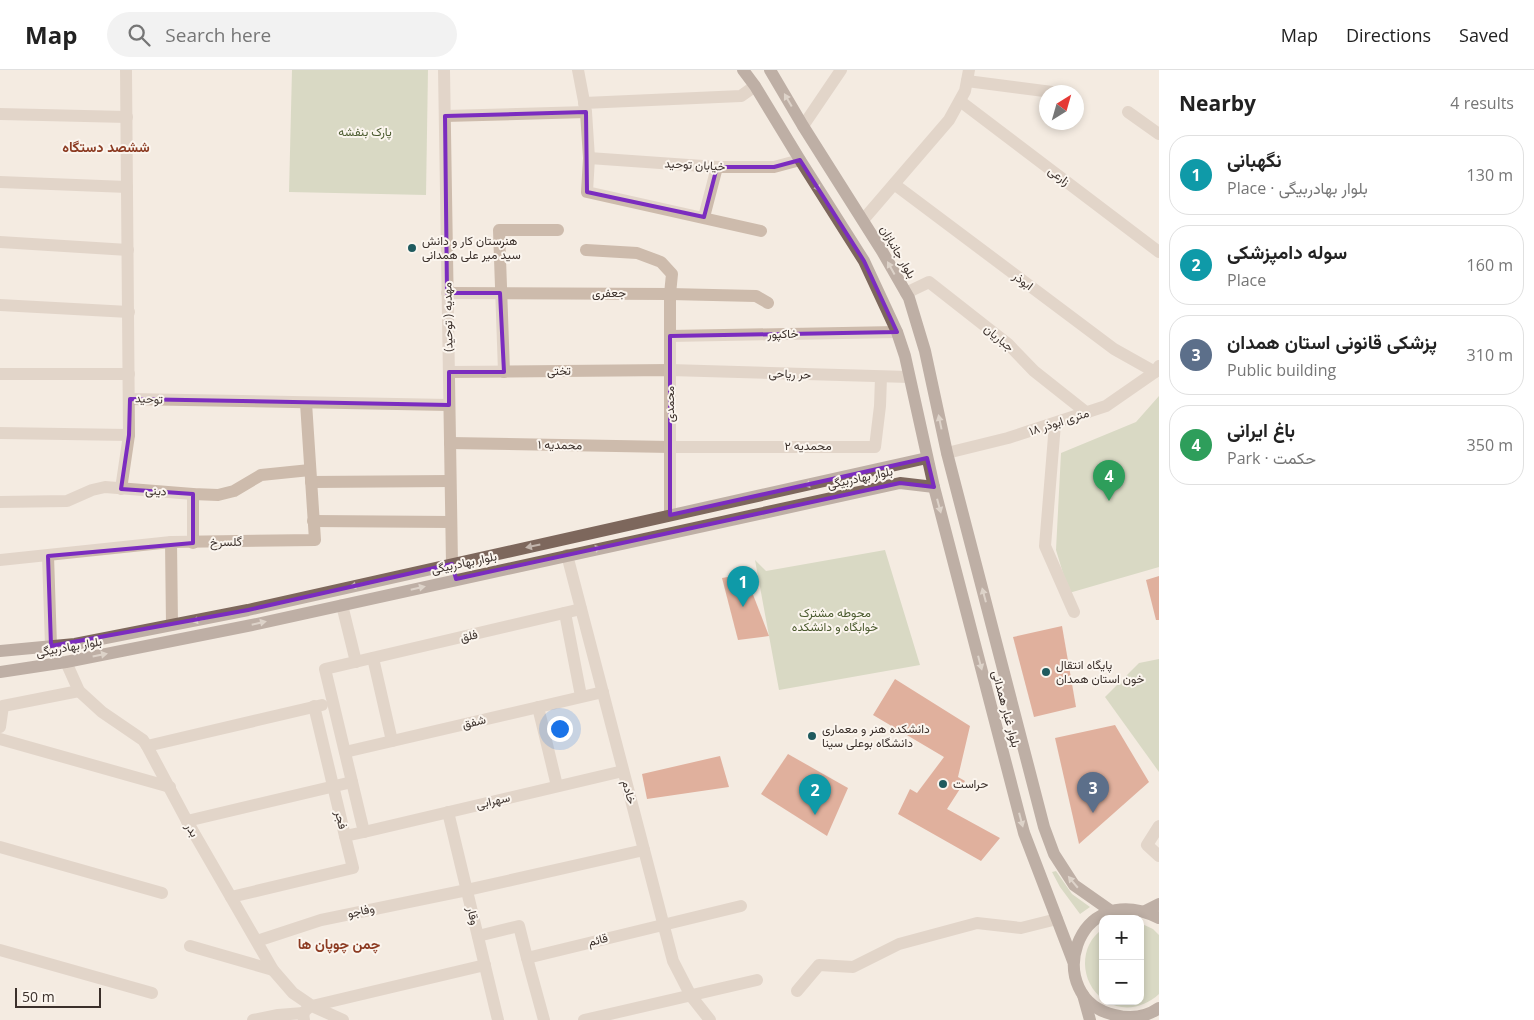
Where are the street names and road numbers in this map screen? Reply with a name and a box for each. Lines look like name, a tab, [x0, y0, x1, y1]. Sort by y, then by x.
street label: خیابان توحید	[664, 154, 726, 175]
street label: زارعی	[1045, 162, 1074, 189]
street label: بلوار جانبازان	[876, 222, 920, 281]
street label: ابوذر	[1009, 267, 1037, 294]
street label: مهدیه ( توحید)	[438, 282, 457, 352]
street label: جعفری	[592, 284, 626, 301]
street label: جباریان	[981, 320, 1018, 355]
street label: خاکپور	[766, 325, 799, 342]
street label: تختی	[547, 362, 571, 379]
street label: حر ریاحی	[768, 364, 812, 383]
street label: محمدی	[661, 386, 678, 422]
street label: توحید	[135, 389, 164, 408]
street label: ۱۸ متری ابوذر	[1027, 404, 1091, 439]
street label: محمدیه ۱	[538, 436, 582, 453]
street label: محمدیه ۲	[784, 437, 832, 454]
street label: بلوار بهادربیگی	[825, 462, 894, 493]
street label: دینی	[145, 481, 168, 500]
street label: گلسرخ	[210, 533, 242, 551]
street label: بلوار بهادربیگی	[429, 547, 498, 578]
street label: فلق	[458, 625, 479, 646]
street label: بلوار بهادربیگی	[35, 632, 103, 661]
street label: بلوار غبار همدانی	[988, 668, 1025, 749]
street label: شفق	[460, 711, 487, 732]
street label: خادم	[618, 778, 641, 806]
street label: سهرابی	[474, 788, 512, 813]
street label: فجر	[331, 808, 352, 831]
street label: بدر	[181, 819, 203, 840]
street label: وفاجو	[346, 899, 376, 922]
street label: وقار	[463, 904, 484, 927]
street label: قائم	[586, 929, 610, 950]

